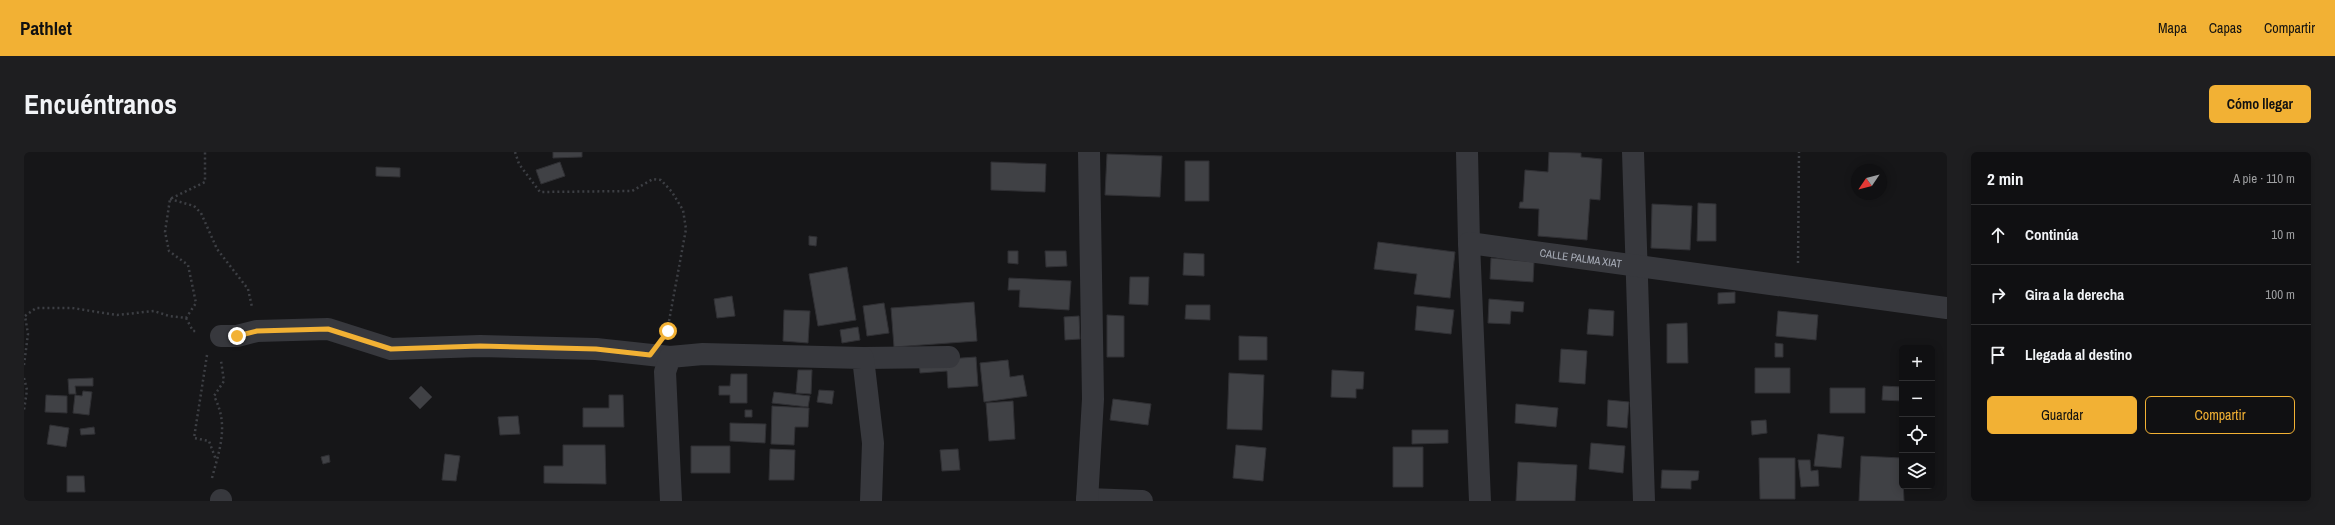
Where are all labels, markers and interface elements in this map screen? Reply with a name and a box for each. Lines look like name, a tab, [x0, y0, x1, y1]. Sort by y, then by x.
text: Pathlet	[20, 15, 72, 41]
text: Mapa	[2158, 19, 2187, 37]
text: Capas	[2209, 19, 2242, 37]
text: Compartir	[2264, 19, 2315, 37]
text: Encuéntranos	[24, 85, 177, 123]
button: Cómo llegar	[2209, 85, 2311, 123]
north arrow	[1851, 164, 1887, 200]
text: 2 min	[1987, 167, 2023, 190]
text: A pie · 110 m	[2233, 170, 2295, 187]
icon: ahead	[1987, 224, 2009, 246]
text: Continúa	[2025, 224, 2078, 245]
text: 10 m	[2271, 226, 2295, 243]
street label: CALLE PALMA XIAT	[1539, 246, 1623, 271]
icon: right	[1987, 284, 2009, 306]
text: Gira a la derecha	[2025, 284, 2124, 305]
text: 100 m	[2265, 286, 2295, 303]
route start	[659, 322, 677, 340]
route end	[228, 327, 246, 345]
icon: arrive	[1987, 344, 2009, 366]
text: Llegada al destino	[2025, 344, 2132, 365]
map controls	[1899, 345, 1935, 489]
button: +	[1899, 345, 1935, 381]
button: −	[1899, 381, 1935, 417]
button: Guardar	[1987, 396, 2137, 434]
button: Compartir	[2145, 396, 2295, 434]
button: locate	[1899, 417, 1935, 453]
button: layers	[1899, 453, 1935, 489]

